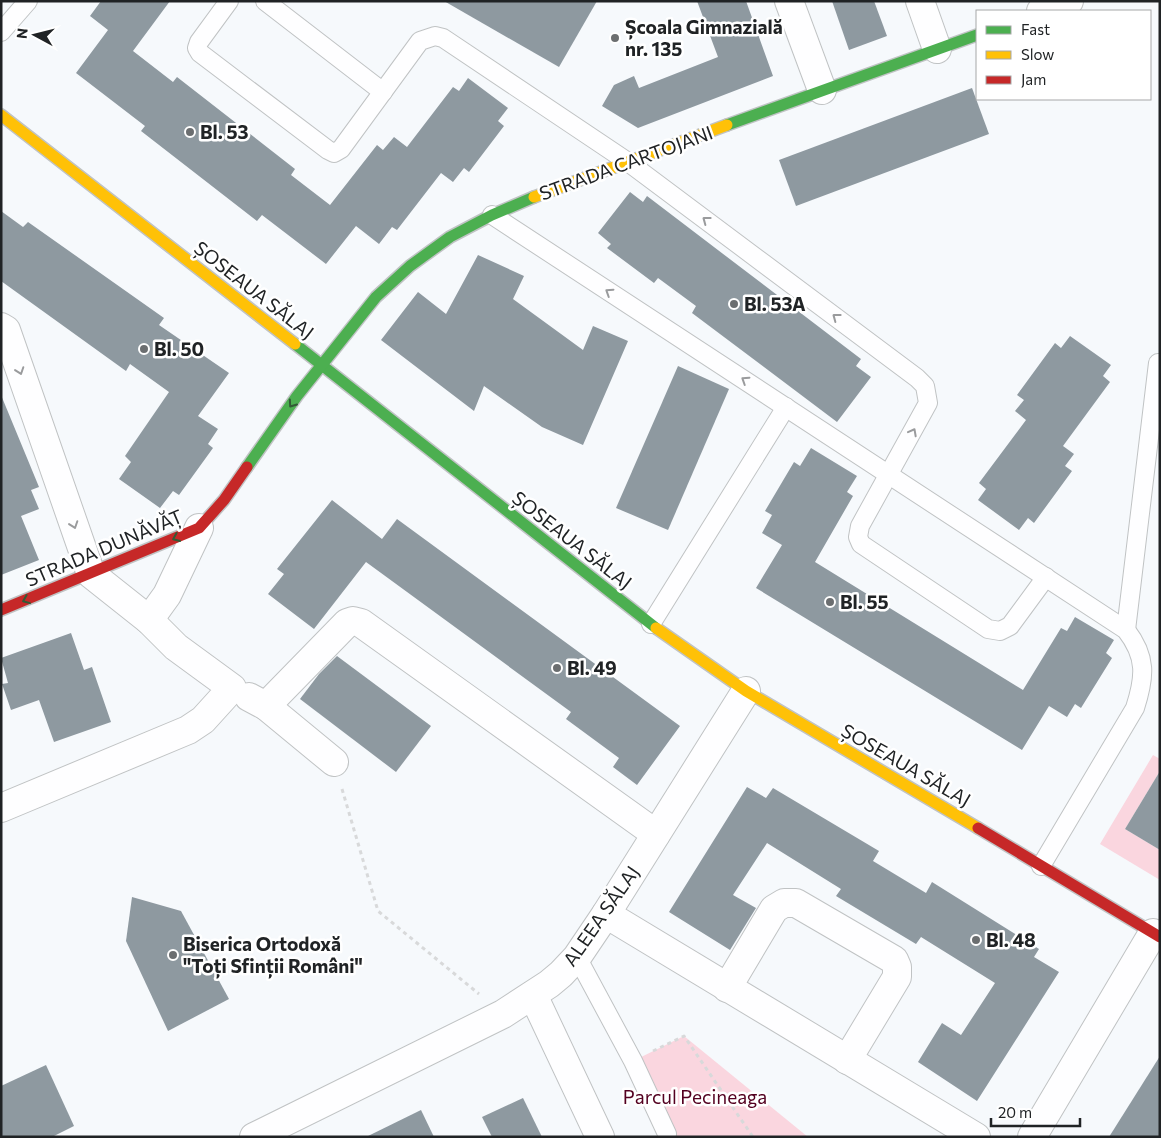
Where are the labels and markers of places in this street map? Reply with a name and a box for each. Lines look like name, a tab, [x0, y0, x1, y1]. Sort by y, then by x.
place label: Școala Gimnazială nr. 135	[625, 15, 783, 60]
marker: Școala Gimnazială nr. 135	[609, 32, 621, 44]
place label: Bl. 53	[200, 120, 249, 143]
marker: Bl. 53	[184, 126, 196, 138]
place label: Bl. 53A	[744, 292, 806, 315]
marker: Bl. 53A	[728, 298, 740, 310]
place label: Bl. 50	[154, 337, 204, 360]
marker: Bl. 50	[138, 343, 150, 355]
place label: Bl. 55	[840, 590, 889, 613]
marker: Bl. 55	[824, 596, 836, 608]
place label: Bl. 49	[567, 656, 617, 679]
marker: Bl. 49	[551, 662, 563, 674]
place label: Bl. 48	[986, 928, 1036, 951]
place label: Biserica Ortodoxă "Toți Sfinții Români"	[183, 932, 363, 979]
marker: Bl. 48	[970, 934, 982, 946]
marker: Biserica Ortodoxă "Toți Sfinții Români"	[167, 949, 179, 961]

